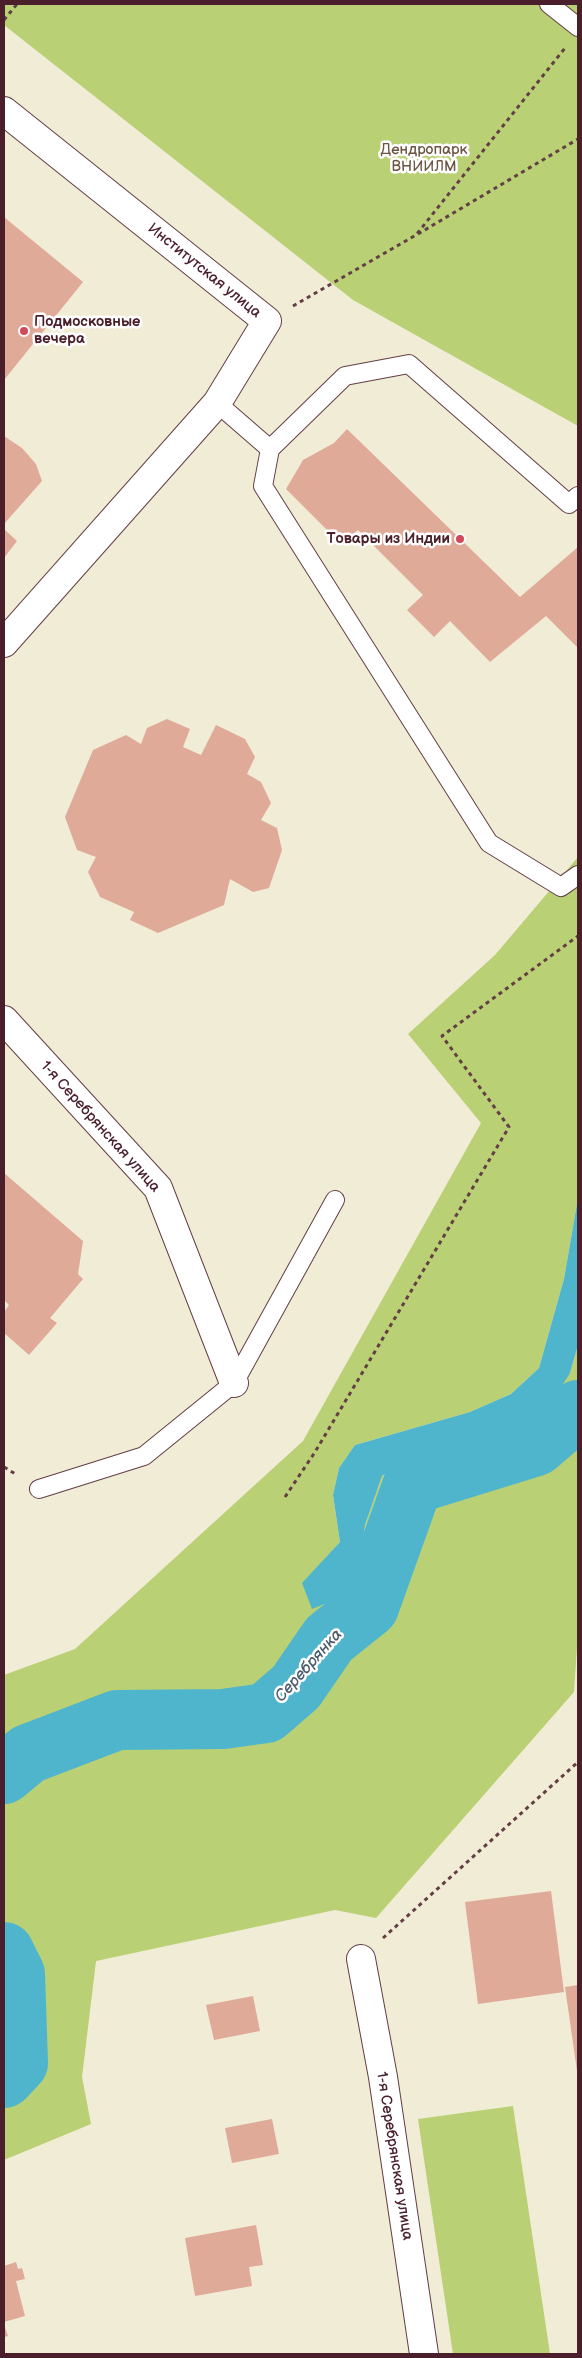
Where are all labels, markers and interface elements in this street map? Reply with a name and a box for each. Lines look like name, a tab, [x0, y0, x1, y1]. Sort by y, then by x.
park label: Дендропарк ВНИИЛМ	[381, 141, 467, 176]
street label: Институтская улица	[144, 220, 264, 322]
place label: Подмосковные вечера	[34, 313, 140, 348]
marker: Подмосковные вечера	[18, 325, 30, 337]
place label: Товары из Индии	[327, 530, 450, 548]
marker: Товары из Индии	[454, 533, 466, 545]
street label: 1-я Серебрянская улица	[36, 1058, 164, 1196]
water label: Серебрянка	[271, 1626, 347, 1706]
street label: 1-я Серебрянская улица	[372, 2070, 416, 2242]

